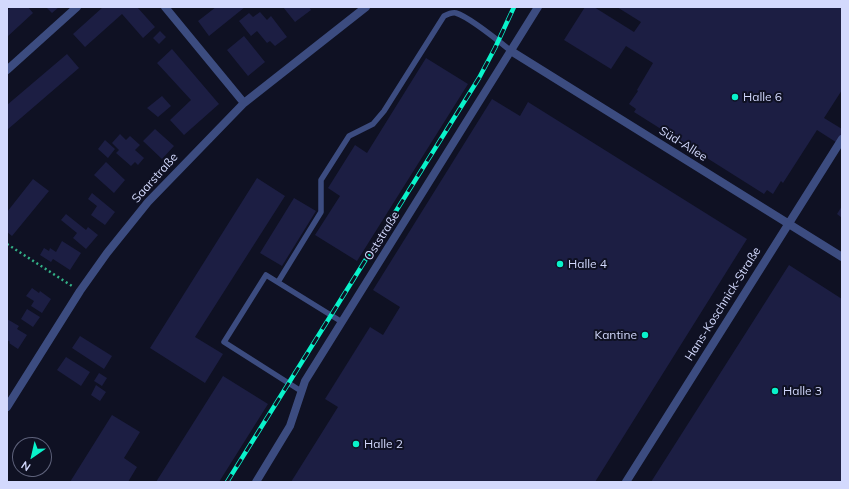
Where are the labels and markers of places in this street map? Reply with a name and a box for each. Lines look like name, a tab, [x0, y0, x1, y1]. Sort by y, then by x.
place label: Halle 6	[743, 90, 782, 104]
marker: Halle 6	[730, 92, 740, 102]
place label: Halle 4	[568, 257, 607, 271]
marker: Halle 4	[555, 259, 565, 269]
place label: Kantine	[595, 328, 637, 342]
marker: Kantine	[640, 330, 650, 340]
place label: Halle 3	[783, 384, 822, 398]
marker: Halle 3	[770, 386, 780, 396]
place label: Halle 2	[364, 437, 403, 451]
marker: Halle 2	[351, 439, 361, 449]

